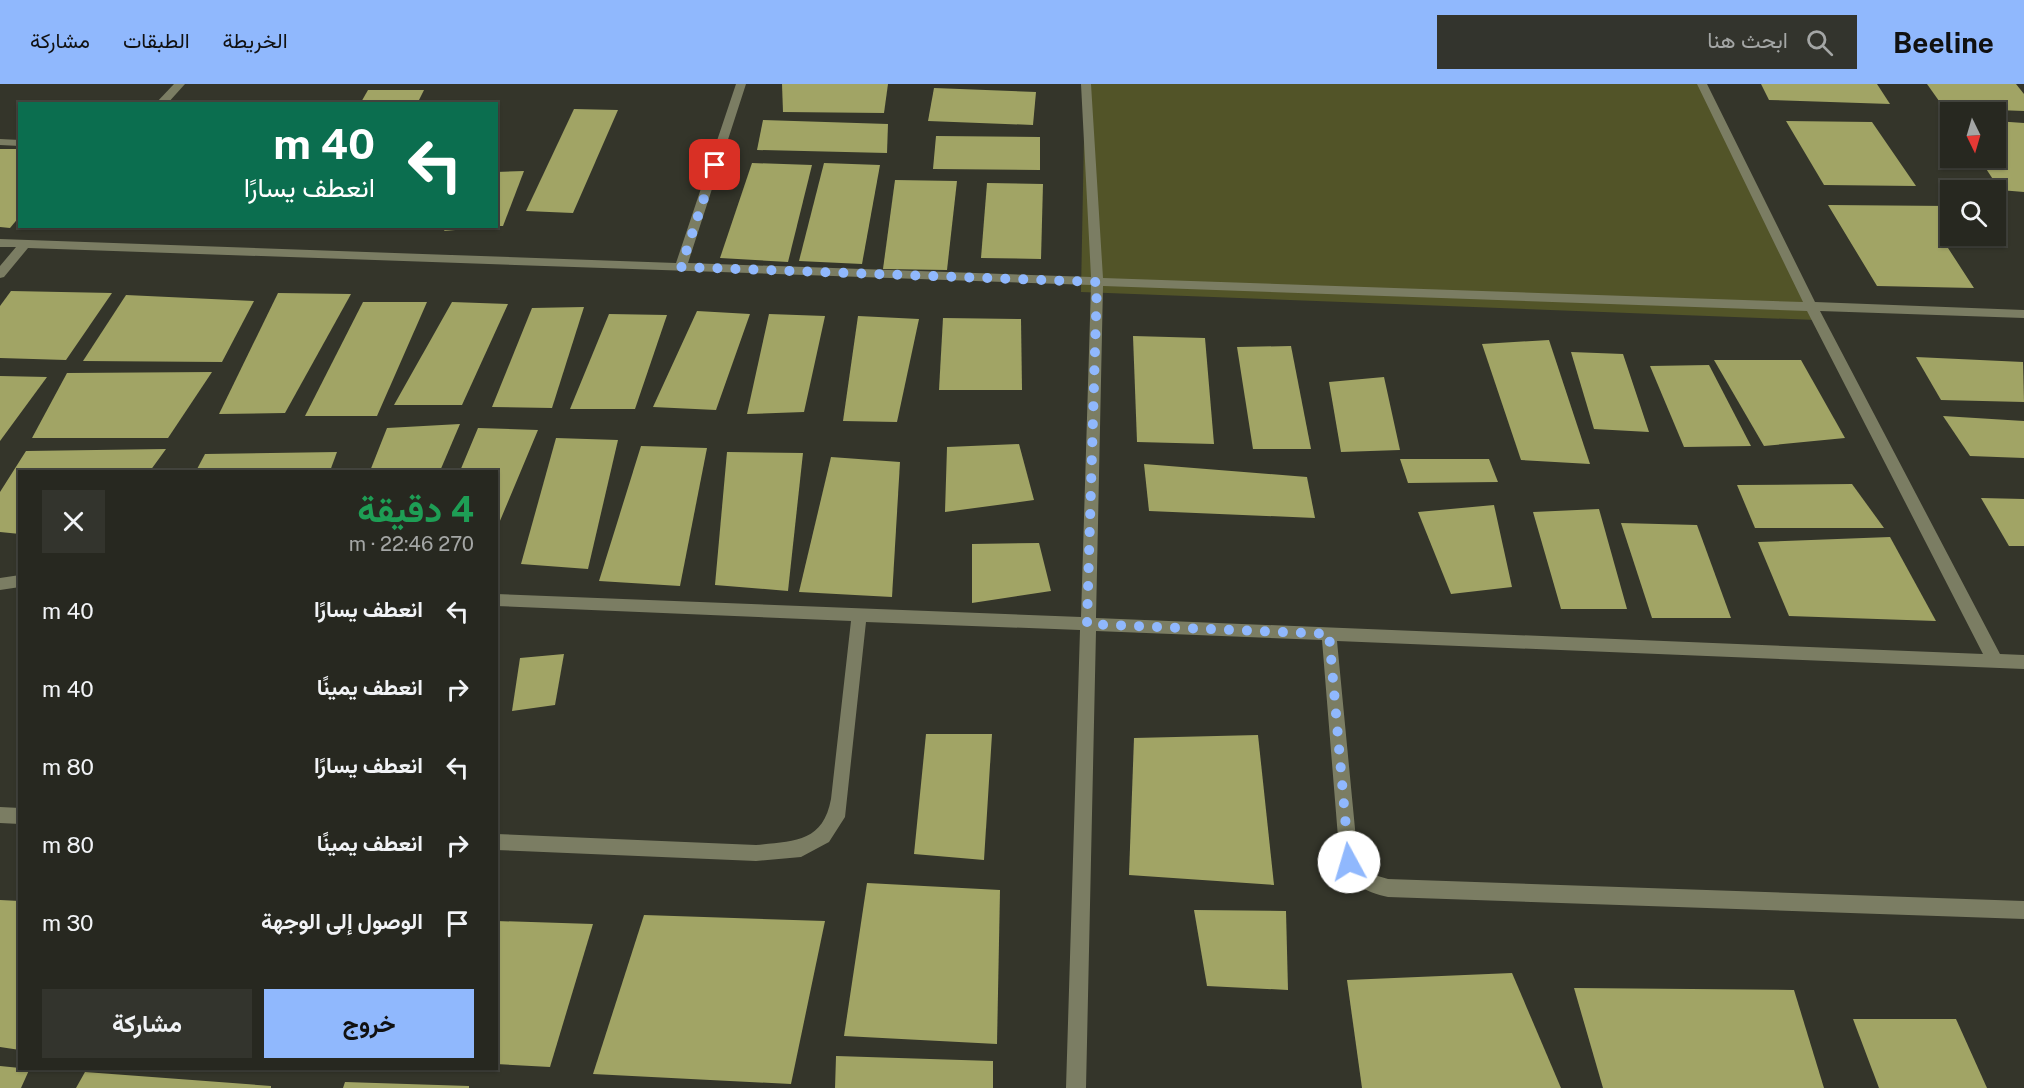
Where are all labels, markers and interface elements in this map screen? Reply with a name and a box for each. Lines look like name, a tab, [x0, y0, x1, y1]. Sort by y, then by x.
search box	[1437, 15, 1857, 69]
icon: search	[1803, 26, 1836, 59]
text: Beeline	[1893, 26, 1994, 59]
text: ابحث هنا	[1707, 27, 1788, 53]
text: مشاركة	[30, 28, 90, 53]
text: الطبقات	[123, 28, 190, 53]
text: الخريطة	[223, 28, 288, 53]
north arrow	[1940, 102, 2006, 168]
map controls	[1940, 102, 2006, 246]
text: 40 m	[273, 119, 375, 168]
icon: left	[396, 126, 474, 204]
pin	[689, 139, 740, 190]
icon: arrive	[698, 148, 731, 181]
text: انعطف يسارًا	[244, 171, 375, 203]
button: search	[1940, 180, 2006, 246]
text: 4 دقيقة	[357, 488, 474, 530]
button: close	[42, 490, 105, 553]
text: 270 m · 22:46	[349, 532, 474, 556]
icon: left	[441, 595, 474, 628]
text: انعطف يسارًا	[314, 596, 423, 622]
text: 40 m	[42, 598, 94, 624]
icon: right	[441, 673, 474, 706]
text: انعطف يمينًا	[317, 674, 423, 700]
text: 40 m	[42, 676, 94, 702]
icon: left	[441, 751, 474, 784]
text: انعطف يسارًا	[314, 752, 423, 778]
text: 80 m	[42, 754, 94, 780]
icon: right	[441, 829, 474, 862]
text: انعطف يمينًا	[317, 830, 423, 856]
position arrow	[1317, 830, 1381, 894]
text: 80 m	[42, 832, 94, 858]
icon: arrive	[441, 907, 474, 940]
text: الوصول إلى الوجهة	[261, 908, 423, 934]
text: 30 m	[42, 910, 94, 936]
button: مشاركة	[42, 989, 252, 1058]
button: خروج	[264, 989, 474, 1058]

